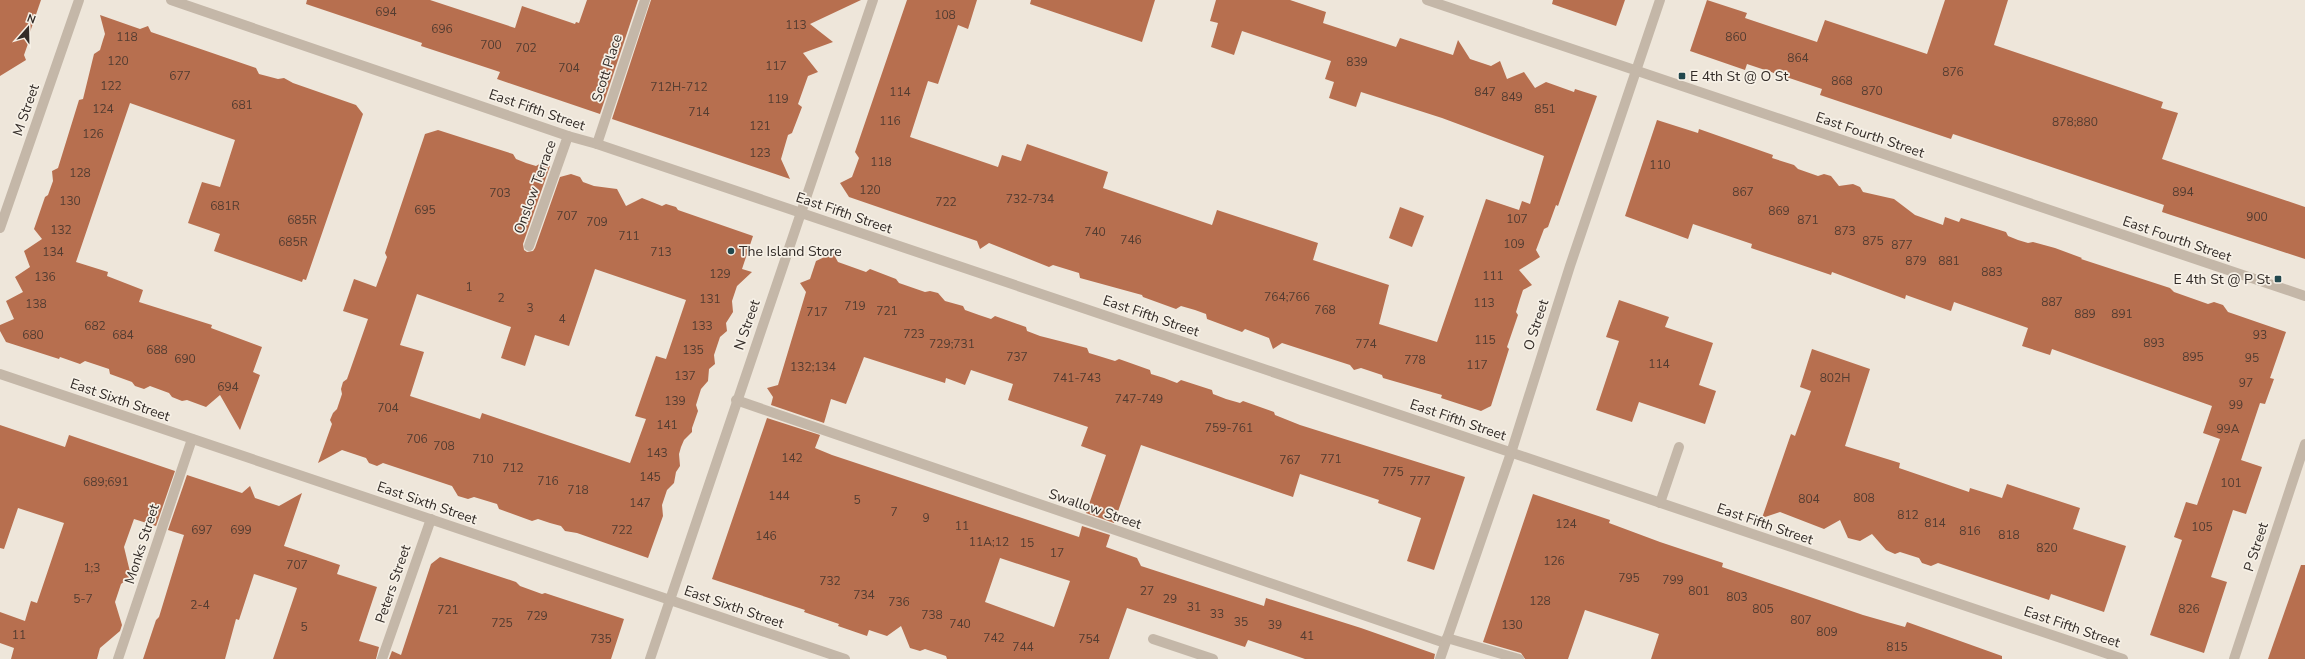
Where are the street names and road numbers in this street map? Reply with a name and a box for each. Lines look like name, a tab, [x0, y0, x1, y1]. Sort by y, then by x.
street label: Scott Place	[587, 32, 627, 104]
street label: M Street	[8, 81, 44, 139]
street label: East Fifth Street	[486, 85, 588, 135]
street label: East Fourth Street	[1813, 108, 1927, 163]
street label: Onslow Terrace	[509, 137, 561, 237]
street label: East Fifth Street	[793, 188, 895, 238]
street label: East Fourth Street	[2120, 212, 2234, 267]
street label: East Fifth Street	[1100, 291, 1202, 341]
street label: N Street	[730, 297, 765, 353]
street label: O Street	[1519, 297, 1553, 353]
street label: East Sixth Street	[68, 374, 173, 426]
street label: East Fifth Street	[1407, 395, 1509, 445]
street label: East Sixth Street	[375, 477, 480, 529]
street label: Swallow Street	[1046, 484, 1144, 534]
street label: East Fifth Street	[1714, 499, 1816, 549]
street label: Monks Street	[120, 501, 164, 586]
street label: P Street	[2239, 520, 2273, 574]
street label: Peters Street	[371, 542, 415, 626]
street label: East Sixth Street	[682, 581, 787, 633]
street label: East Fifth Street	[2021, 602, 2123, 652]

